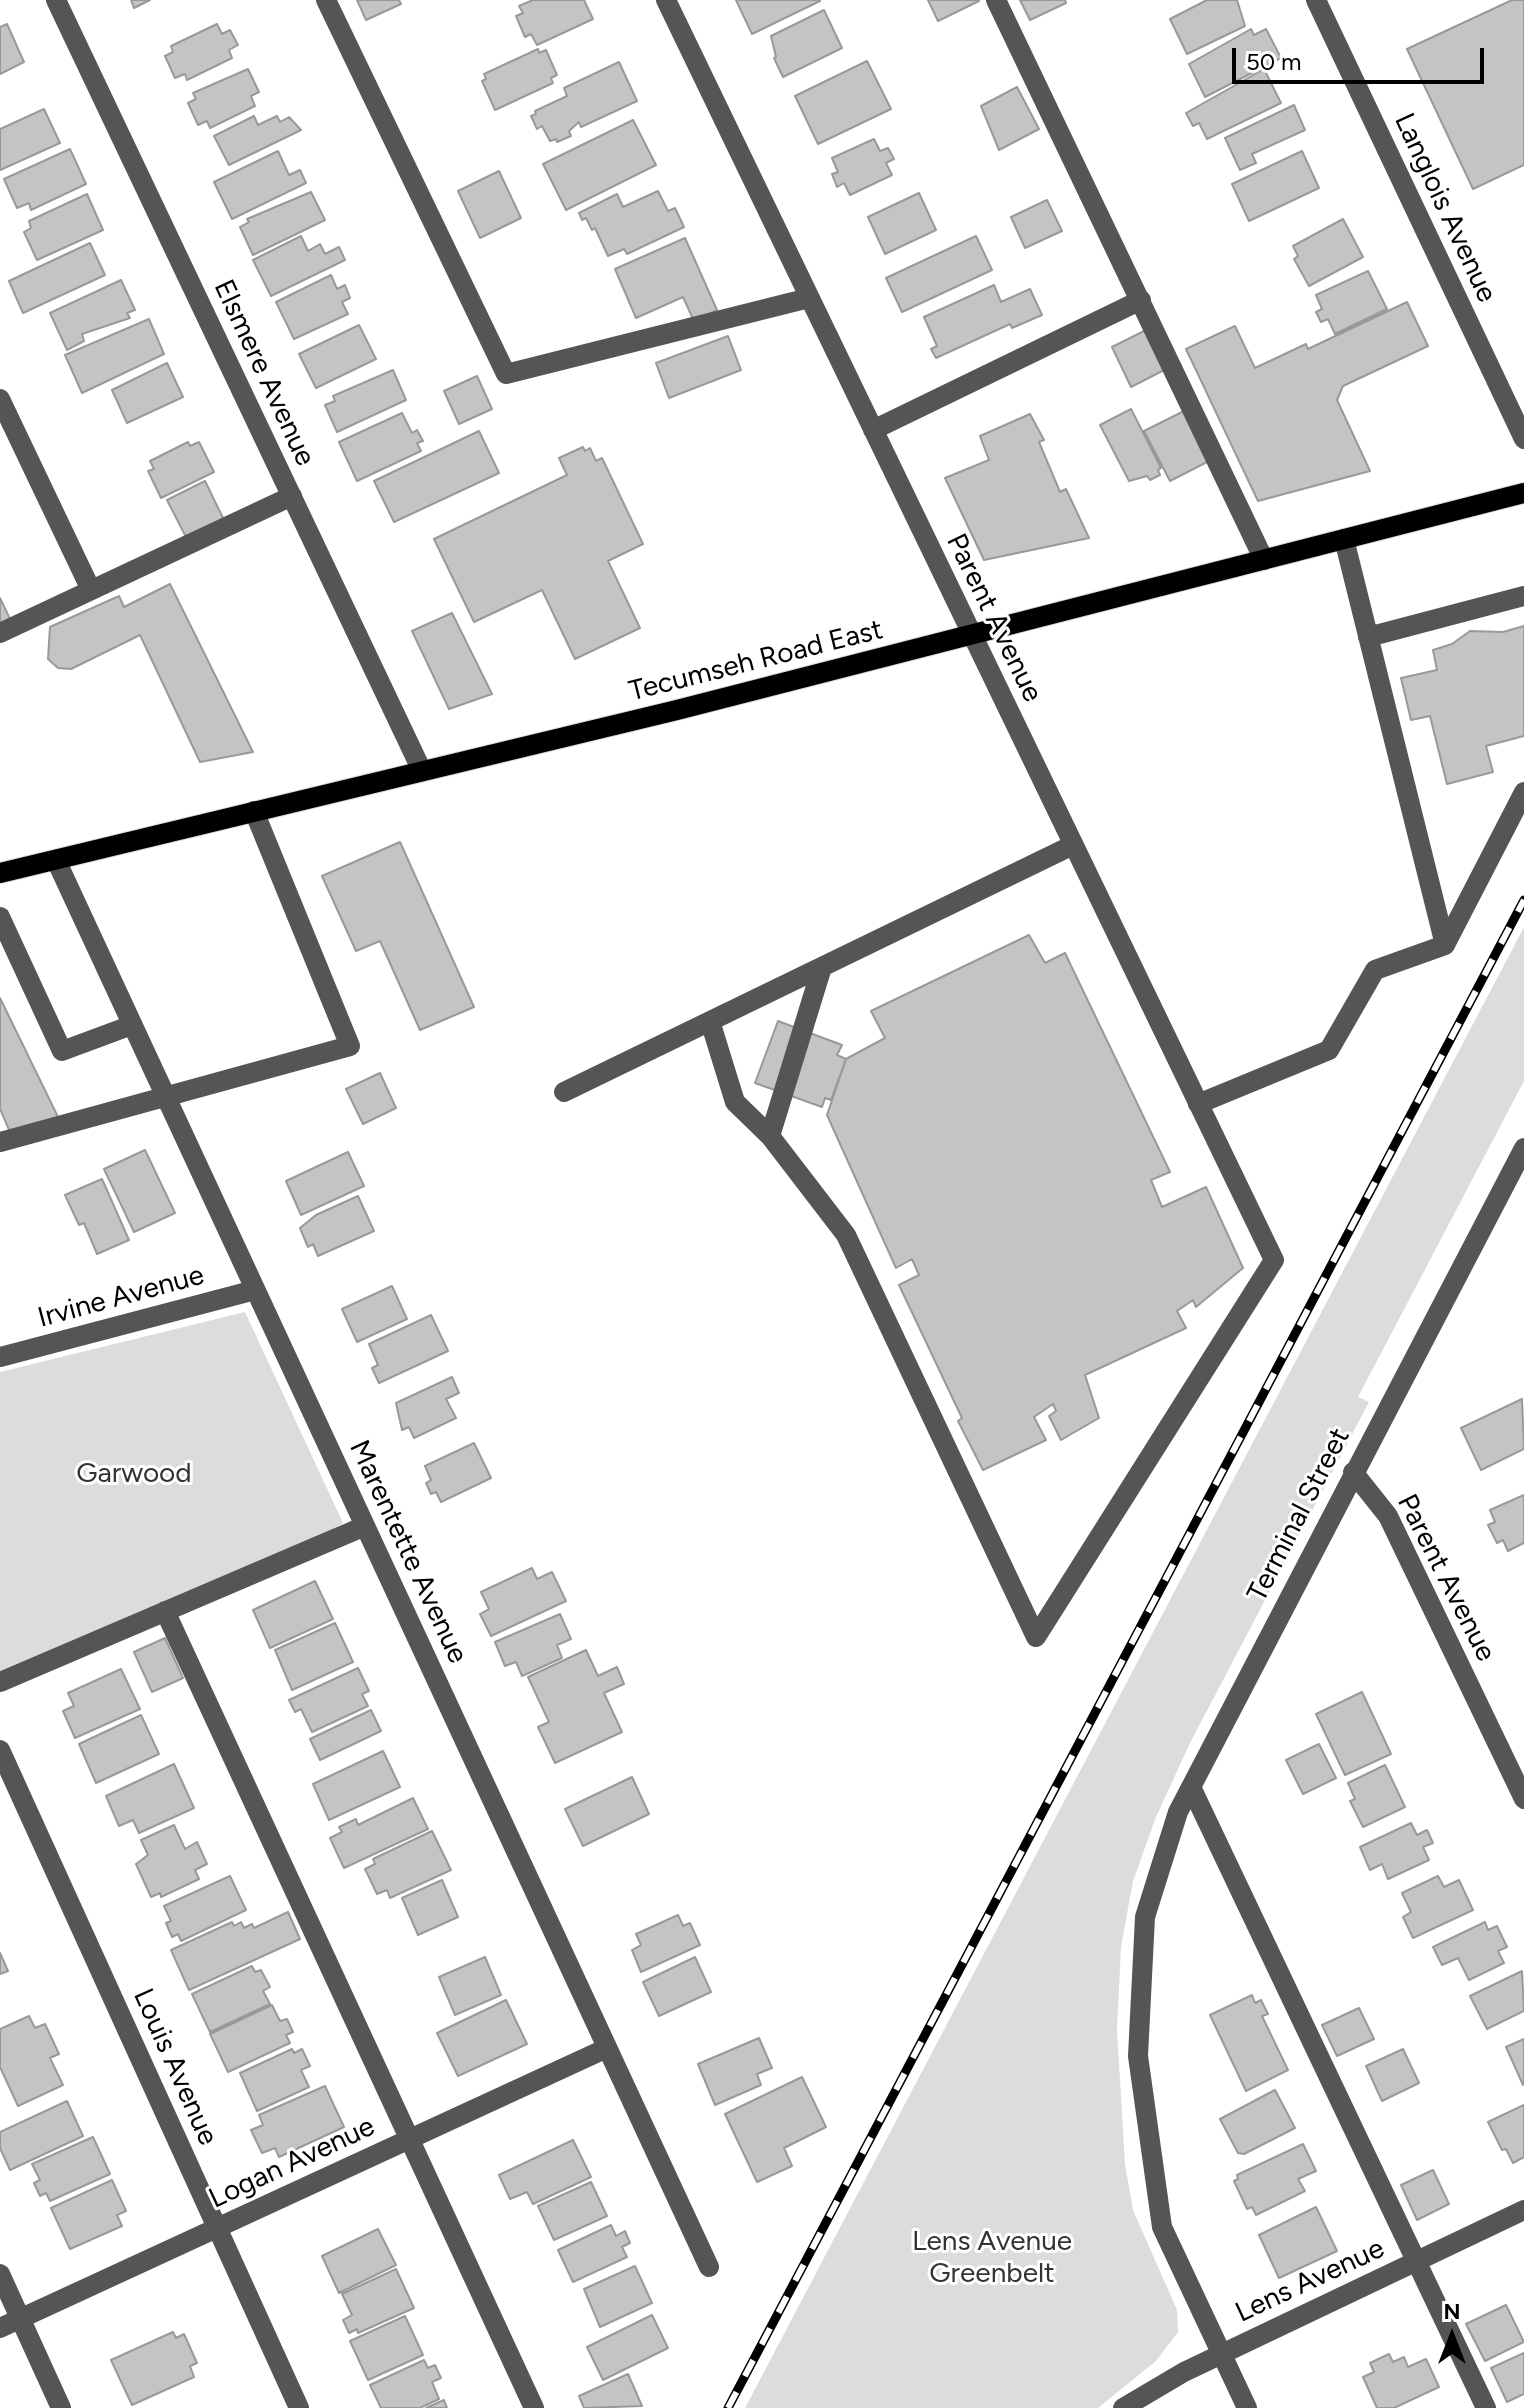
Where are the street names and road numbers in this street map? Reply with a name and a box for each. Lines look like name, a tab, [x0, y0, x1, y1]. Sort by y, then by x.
street label: Langlois Avenue	[1387, 108, 1503, 308]
street label: Elsmere Avenue	[206, 275, 322, 471]
street label: Parent Avenue	[939, 528, 1049, 708]
street label: Tecumseh Road East	[626, 613, 886, 709]
street label: Irvine Avenue	[34, 1259, 208, 1335]
street label: Terminal Street	[1241, 1423, 1357, 1607]
street label: Marentette Avenue	[342, 1435, 474, 1669]
street label: Parent Avenue	[1390, 1489, 1502, 1667]
street label: Louis Avenue	[126, 1984, 224, 2150]
street label: Logan Avenue	[204, 2110, 380, 2216]
street label: Lens Avenue	[1230, 2232, 1390, 2330]

